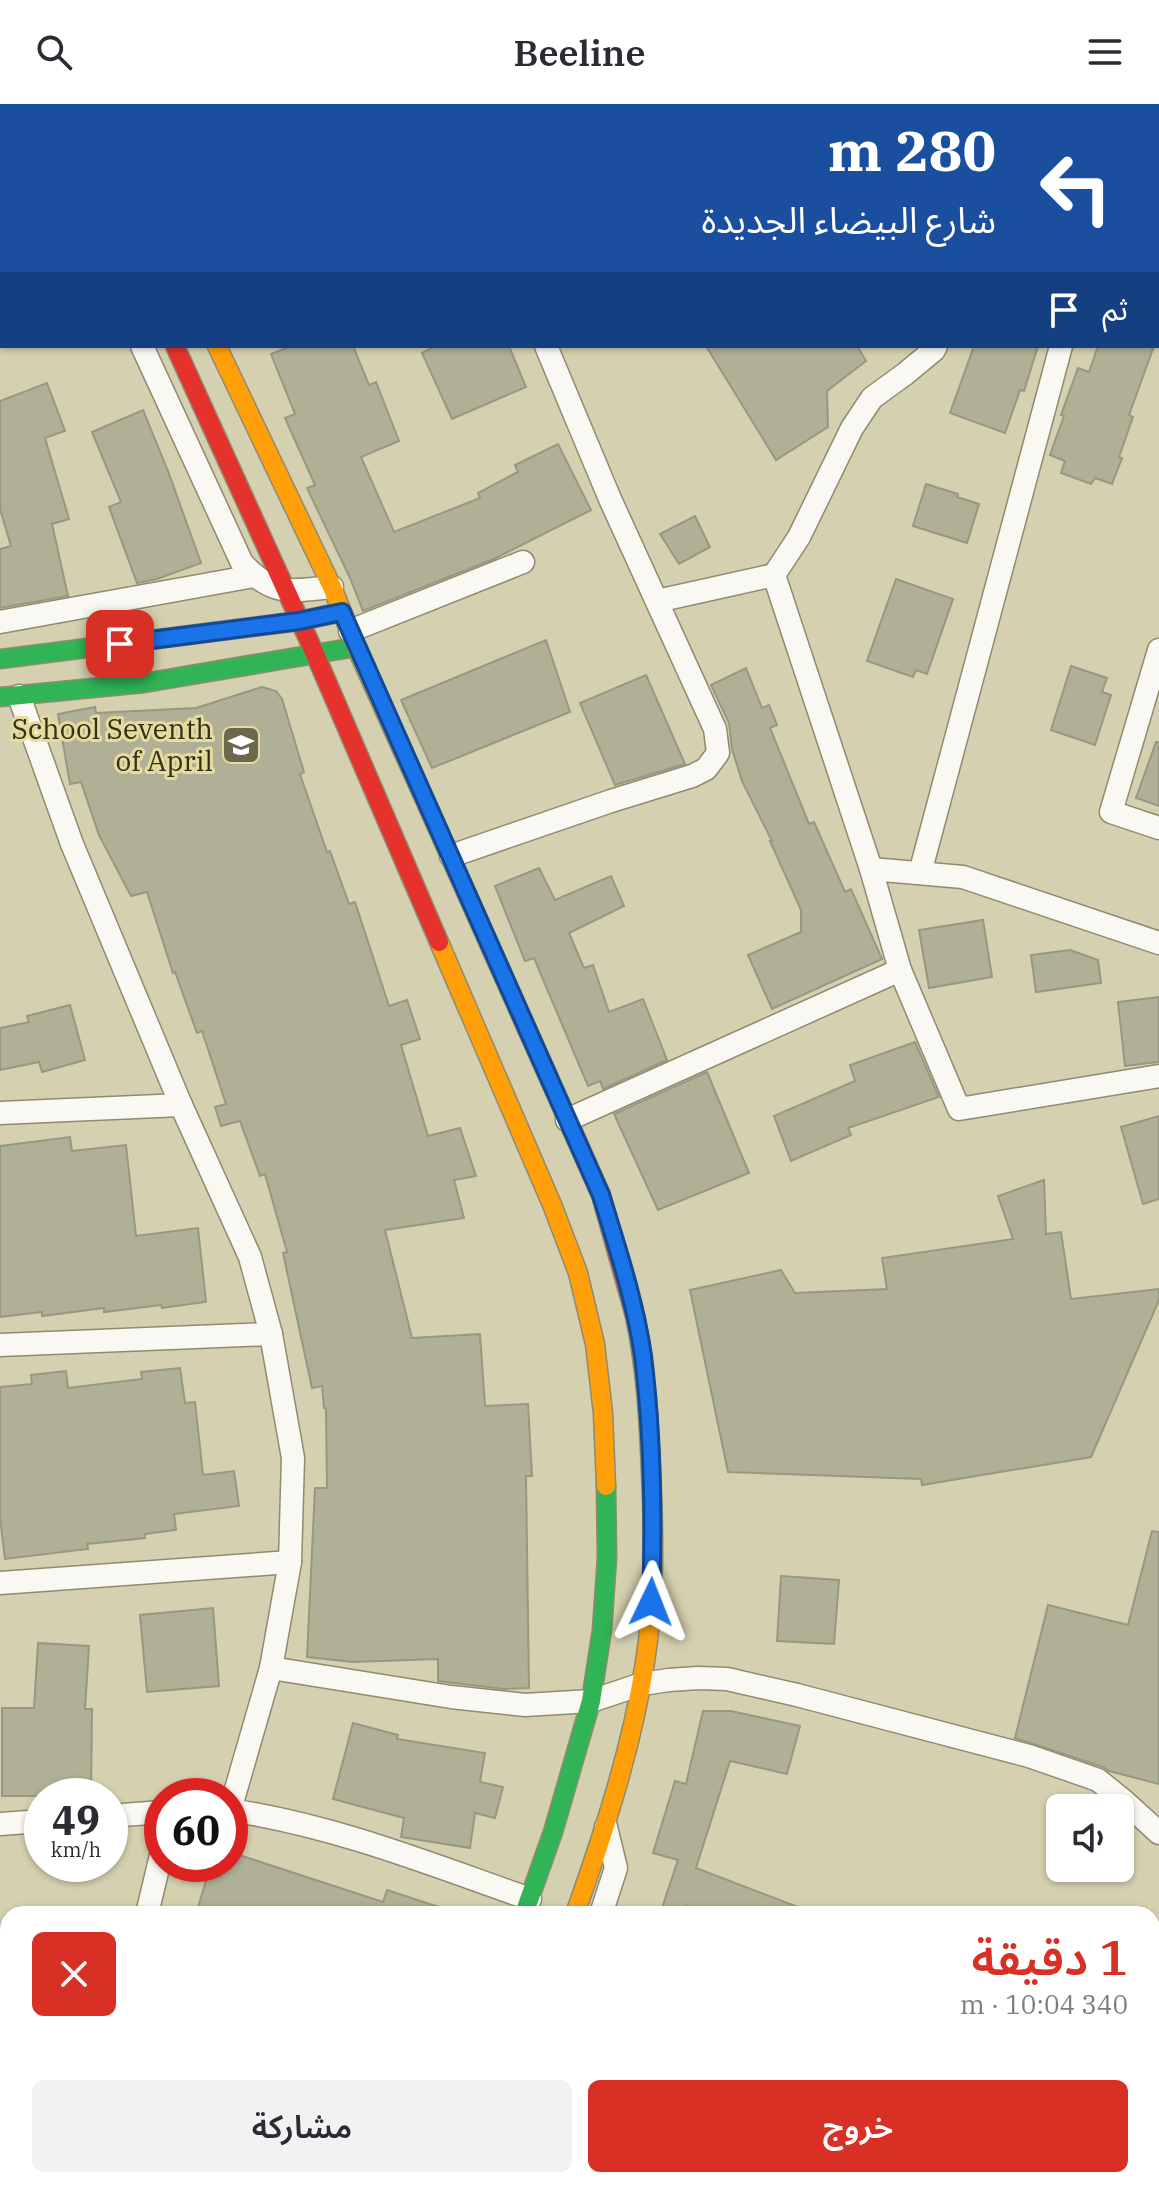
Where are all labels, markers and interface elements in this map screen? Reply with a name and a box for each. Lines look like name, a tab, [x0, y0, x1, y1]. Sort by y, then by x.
text: Beeline	[514, 29, 645, 76]
icon: search	[32, 30, 76, 74]
icon: menu	[1083, 30, 1127, 74]
text: 280 m	[828, 114, 996, 186]
icon: left	[1024, 136, 1128, 240]
text: شارع البيضاء الجديدة	[701, 196, 996, 243]
icon: arrive	[1042, 288, 1086, 332]
text: ثم	[1102, 289, 1128, 328]
pin	[86, 610, 154, 678]
icon: arrive	[98, 622, 142, 666]
place label: School Seventh of April	[11, 710, 213, 779]
school or university icon: School Seventh of April	[220, 724, 262, 766]
position arrow	[609, 1560, 693, 1644]
speed limit sign: 60	[144, 1778, 248, 1882]
text: 49	[52, 1794, 100, 1846]
map controls	[1046, 1794, 1134, 1882]
button: sound	[1046, 1794, 1134, 1882]
text: km/h	[51, 1836, 101, 1863]
text: 1 دقيقة	[972, 1926, 1128, 1988]
button: close	[32, 1932, 116, 2016]
text: 340 m · 10:04	[960, 1987, 1128, 2021]
button: مشاركة	[32, 2080, 572, 2172]
button: خروج	[588, 2080, 1128, 2172]

